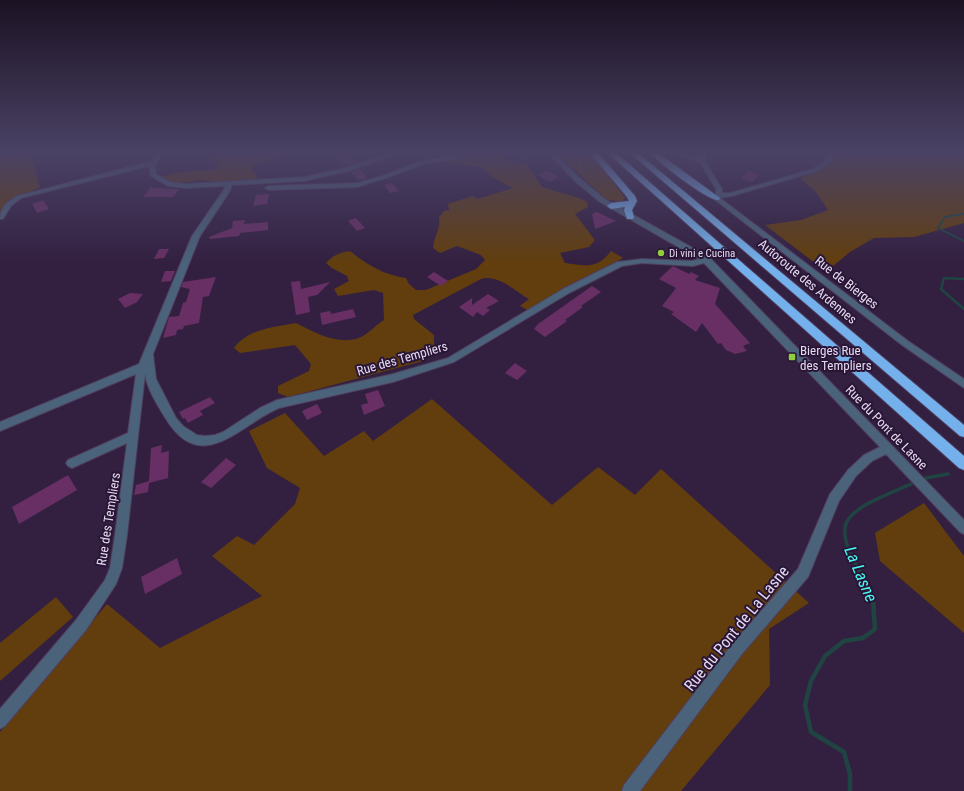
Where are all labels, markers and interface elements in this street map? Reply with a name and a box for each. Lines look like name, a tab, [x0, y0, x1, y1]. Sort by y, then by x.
street label: Autoroute des Ardennes	[756, 236, 860, 327]
place label: Di vini e Cucina	[669, 247, 735, 260]
marker: Di vini e Cucina	[656, 248, 666, 258]
street label: Rue de Bierges	[812, 253, 881, 312]
street label: Rue des Templiers	[355, 338, 449, 379]
place label: Bierges Rue des Templiers	[800, 343, 872, 373]
marker: Bierges Rue des Templiers	[787, 352, 797, 362]
street label: Rue du Pont de Lasne	[843, 382, 931, 472]
street label: Rue des Templiers	[94, 471, 123, 567]
water label: La Lasne	[840, 543, 882, 605]
street label: Rue du Pont de La Lasne	[680, 562, 793, 695]

